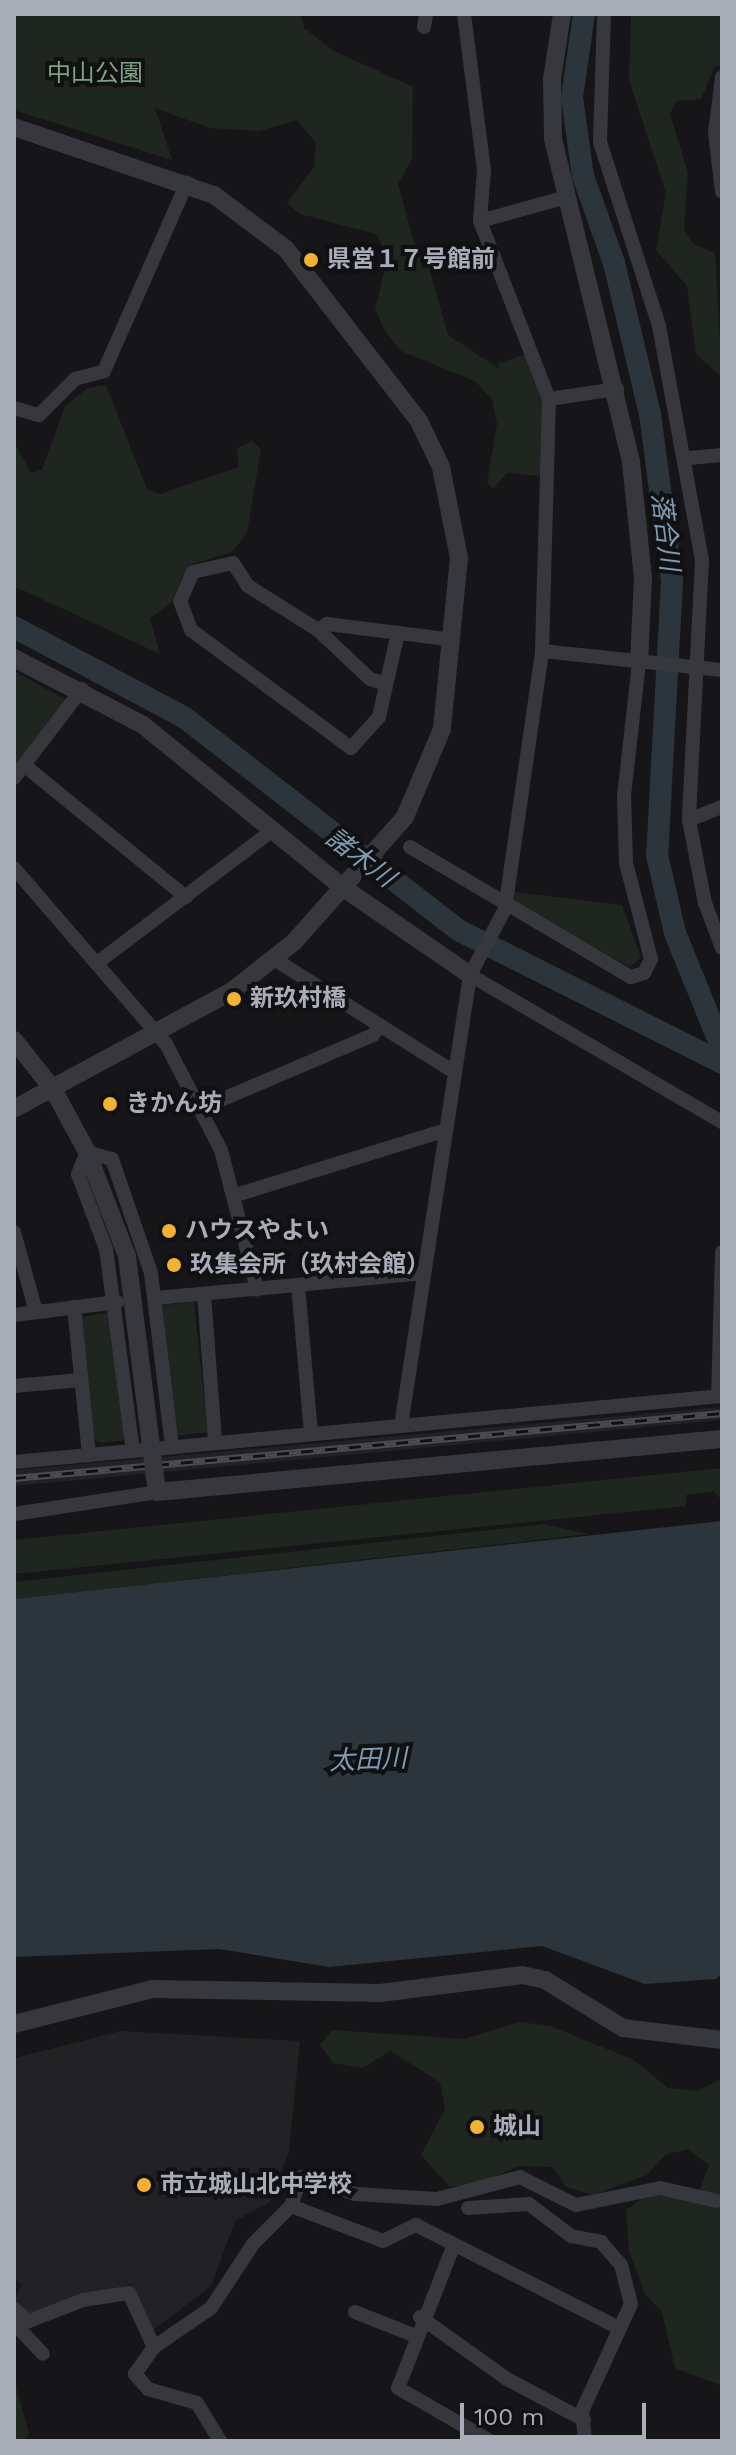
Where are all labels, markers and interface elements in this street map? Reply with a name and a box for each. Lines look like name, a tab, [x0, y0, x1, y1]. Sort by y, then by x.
park label: 中山公園	[47, 60, 143, 88]
place label: 県営１７号館前	[327, 246, 495, 274]
marker: 県営１７号館前	[302, 251, 320, 269]
water label: 落合川	[645, 491, 685, 573]
water label: 諸木川	[319, 822, 401, 894]
place label: 新玖村橋	[250, 985, 346, 1013]
marker: 新玖村橋	[225, 990, 243, 1008]
place label: きかん坊	[126, 1090, 222, 1118]
marker: きかん坊	[101, 1095, 119, 1113]
place label: ハウスやよい	[185, 1217, 329, 1245]
marker: ハウスやよい	[160, 1222, 178, 1240]
place label: 玖集会所（玖村会館）	[190, 1251, 430, 1279]
marker: 玖集会所（玖村会館）	[165, 1256, 183, 1274]
water label: 太田川	[328, 1743, 408, 1777]
place label: 城山	[493, 2113, 541, 2141]
marker: 城山	[468, 2118, 486, 2136]
place label: 市立城山北中学校	[160, 2171, 352, 2199]
marker: 市立城山北中学校	[135, 2176, 153, 2194]
scale bar	[464, 2387, 650, 2437]
text: 100 m	[474, 2403, 544, 2431]

